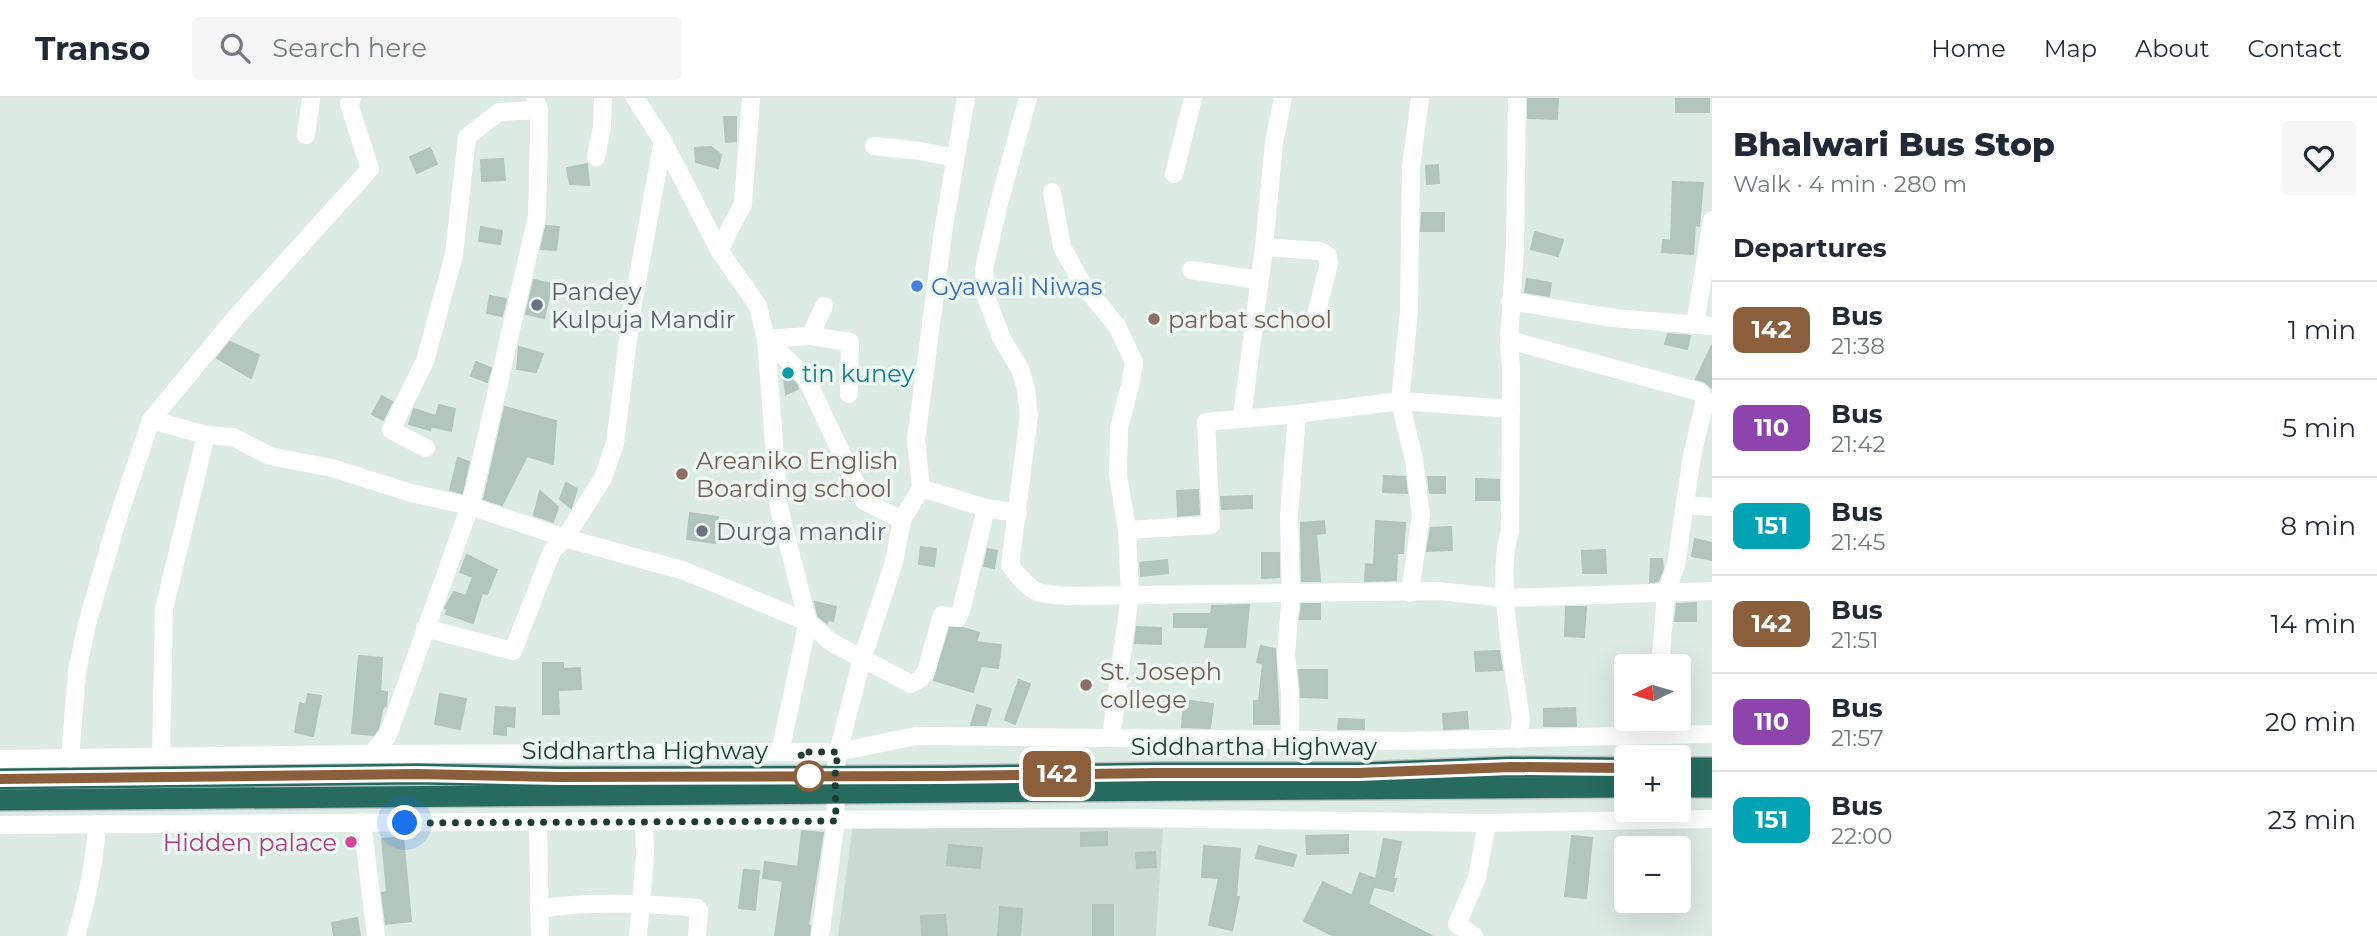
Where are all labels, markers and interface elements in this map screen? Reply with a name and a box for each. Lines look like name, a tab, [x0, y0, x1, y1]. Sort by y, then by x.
search box	[192, 17, 682, 80]
text: Transo	[35, 28, 150, 68]
icon: search	[216, 29, 254, 67]
text: Search here	[272, 32, 427, 64]
text: Home	[1931, 34, 2006, 63]
text: Map	[2044, 34, 2097, 63]
text: About	[2135, 34, 2209, 63]
text: Contact	[2247, 34, 2342, 63]
button: heart	[2282, 121, 2356, 195]
text: Bhalwari Bus Stop	[1733, 124, 2055, 164]
text: Walk · 4 min · 280 m	[1733, 170, 1967, 198]
text: Departures	[1733, 232, 1887, 264]
place label: Gyawali Niwas	[931, 272, 1102, 301]
place label: Pandey Kulpuja Mandir	[551, 277, 735, 334]
marker: Gyawali Niwas	[909, 278, 925, 294]
marker: Pandey Kulpuja Mandir	[529, 297, 545, 313]
text: Bus	[1831, 300, 1883, 332]
place label: parbat school	[1168, 305, 1332, 334]
marker: parbat school	[1146, 311, 1162, 327]
text: 1 min	[2288, 314, 2356, 346]
text: 142	[1751, 315, 1792, 344]
text: 21:38	[1831, 332, 1885, 360]
place label: tin kuney	[802, 359, 915, 388]
marker: tin kuney	[780, 365, 796, 381]
text: Bus	[1831, 398, 1883, 430]
text: 5 min	[2282, 412, 2356, 444]
text: 110	[1754, 413, 1789, 442]
text: 21:42	[1831, 430, 1885, 458]
place label: Areaniko English Boarding school	[696, 446, 898, 503]
marker: Areaniko English Boarding school	[674, 466, 690, 482]
text: Bus	[1831, 496, 1883, 528]
text: 8 min	[2280, 510, 2356, 542]
text: 151	[1755, 511, 1788, 540]
place label: Durga mandir	[716, 517, 886, 546]
marker: Durga mandir	[694, 523, 710, 539]
text: 21:45	[1831, 528, 1885, 556]
text: Bus	[1831, 594, 1883, 626]
text: 14 min	[2270, 608, 2356, 640]
text: 142	[1751, 609, 1792, 638]
text: 21:51	[1831, 626, 1879, 654]
north arrow	[1614, 654, 1690, 732]
map controls	[1614, 654, 1691, 913]
place label: St. Joseph college	[1100, 657, 1222, 714]
marker: St. Joseph college	[1078, 677, 1094, 693]
text: Bus	[1831, 692, 1883, 724]
text: 20 min	[2265, 706, 2356, 738]
text: 110	[1754, 707, 1789, 736]
text: 21:57	[1831, 724, 1884, 752]
street label: Siddhartha Highway	[1131, 732, 1377, 761]
street label: Siddhartha Highway	[522, 736, 768, 765]
button: +	[1614, 745, 1691, 822]
line badge: 142	[1017, 751, 1097, 797]
text: 142	[1037, 759, 1077, 788]
unlabelled marker	[794, 761, 824, 791]
text: Bus	[1831, 790, 1883, 822]
text: 23 min	[2268, 804, 2356, 836]
your location	[387, 805, 422, 840]
text: 151	[1755, 805, 1788, 834]
text: 22:00	[1831, 822, 1892, 850]
place label: Hidden palace	[163, 828, 337, 857]
marker: Hidden palace	[343, 834, 359, 850]
button: −	[1614, 836, 1691, 913]

